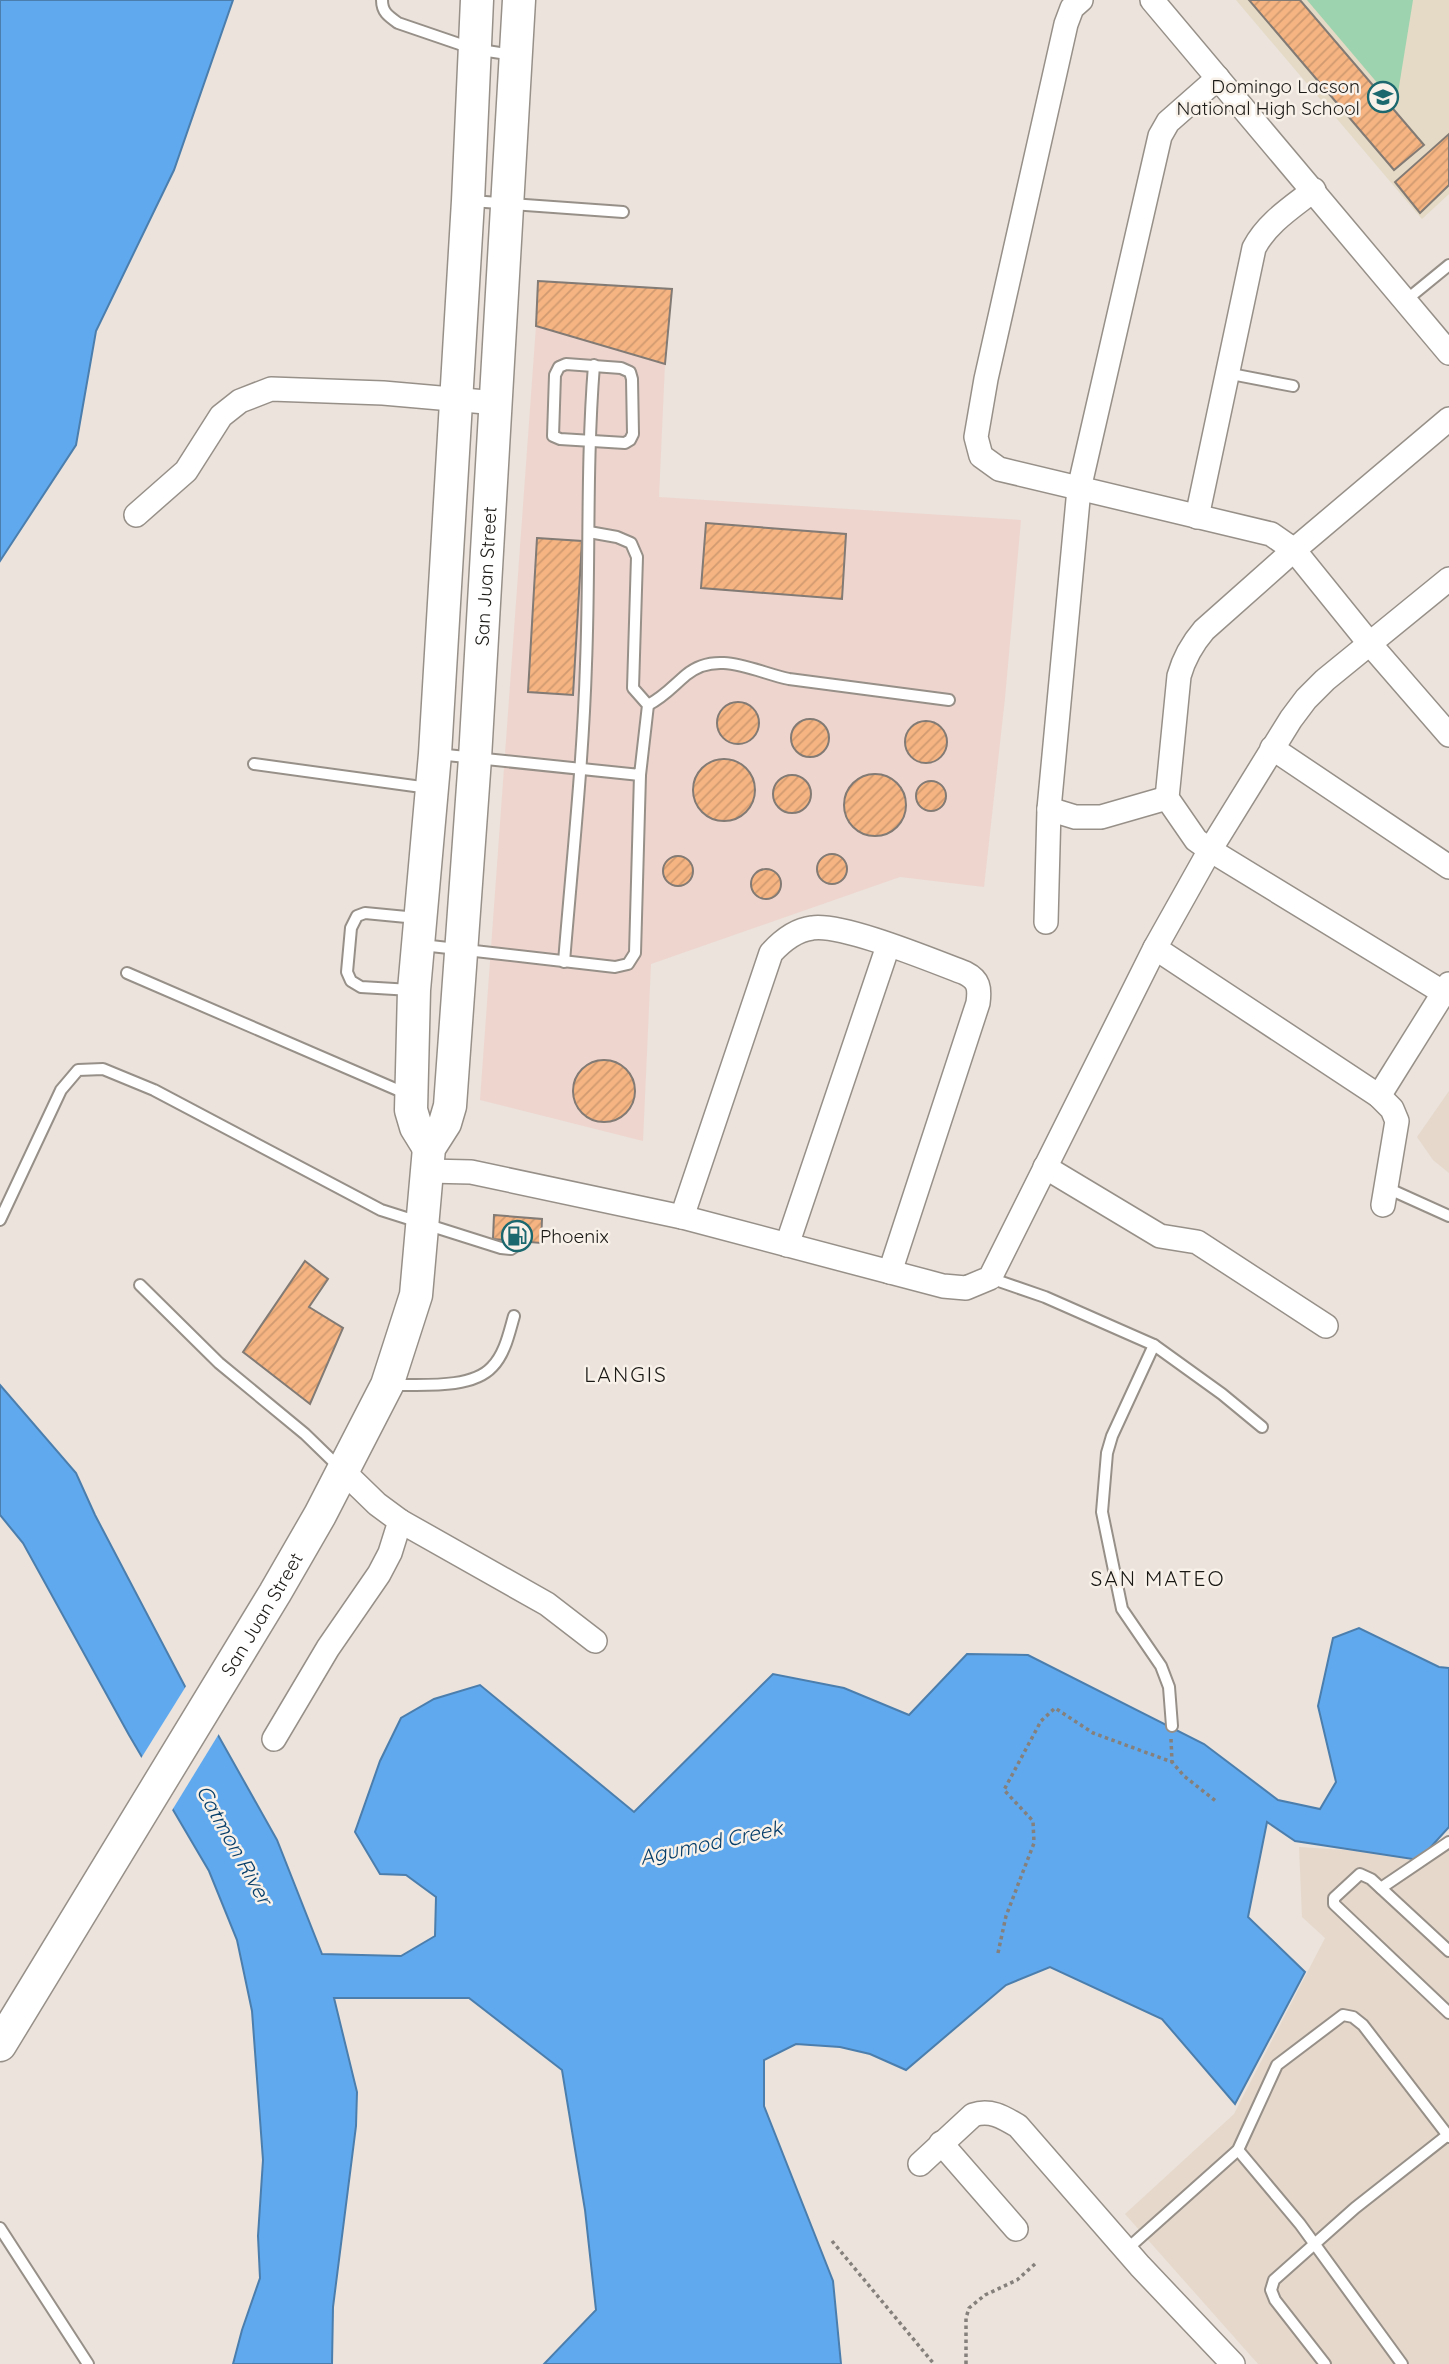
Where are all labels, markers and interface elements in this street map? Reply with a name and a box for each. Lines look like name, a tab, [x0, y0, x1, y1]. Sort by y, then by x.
place label: Domingo Lacson National High School	[1176, 74, 1360, 120]
school or university icon: Domingo Lacson National High School	[1366, 80, 1400, 114]
street label: San Juan Street	[470, 506, 502, 647]
fuel station icon: Phoenix	[500, 1219, 534, 1253]
place label: Phoenix	[540, 1224, 609, 1248]
district label: LANGIS	[584, 1361, 668, 1387]
street label: San Juan Street	[215, 1548, 308, 1680]
district label: SAN MATEO	[1090, 1565, 1226, 1591]
water label: Catmon River	[191, 1780, 280, 1911]
water label: Agumod Creek	[637, 1814, 786, 1870]

